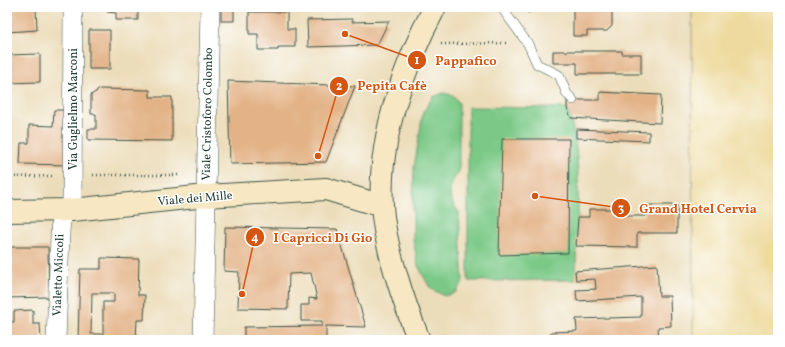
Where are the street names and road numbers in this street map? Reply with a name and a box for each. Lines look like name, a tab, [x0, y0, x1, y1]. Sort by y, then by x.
street label: Viale Cristoforo Colombo	[199, 47, 217, 181]
street label: Via Guglielmo Marconi	[66, 48, 82, 170]
street label: Viale dei Mille	[157, 188, 233, 210]
street label: Vialetto Miccoli	[50, 233, 68, 317]

